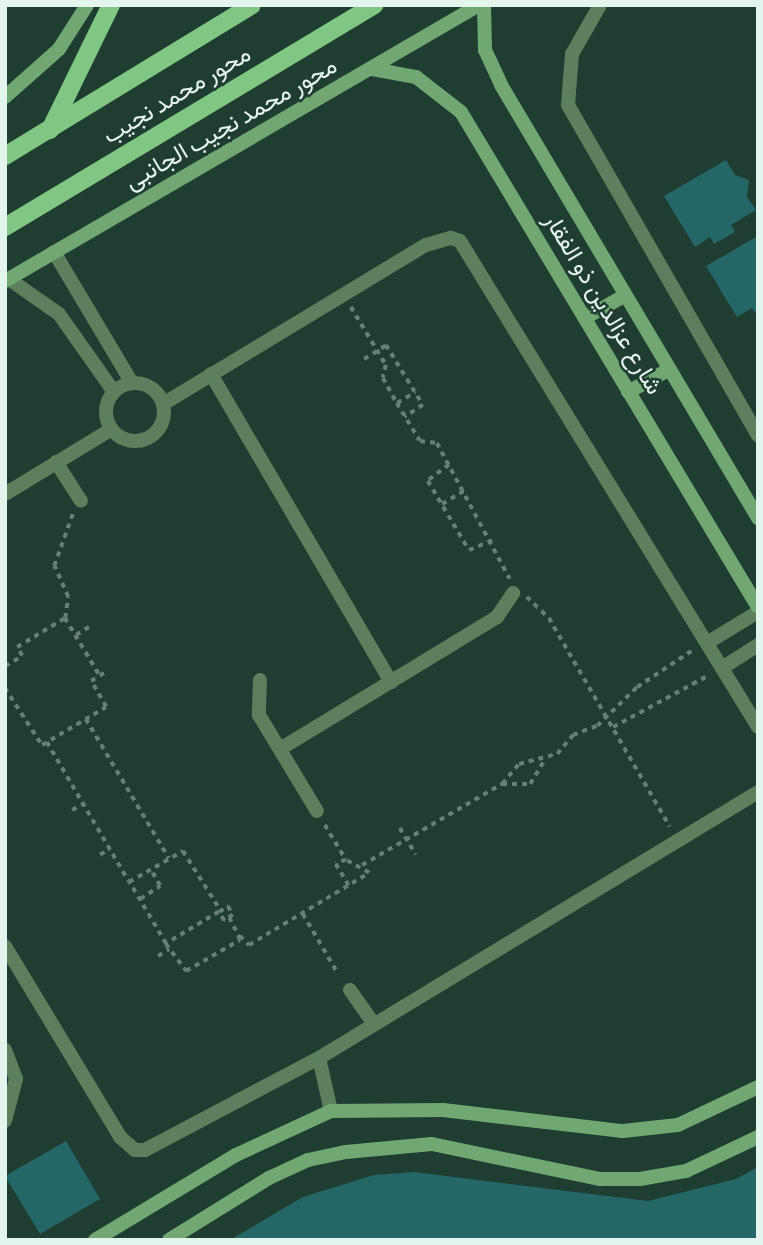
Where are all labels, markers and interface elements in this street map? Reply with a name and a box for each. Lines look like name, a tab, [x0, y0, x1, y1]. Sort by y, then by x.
street label: محور محمد نجيب	[98, 40, 256, 150]
street label: محور محمد نجيب الجانبى	[120, 51, 342, 197]
street label: شارع عزالدين ذو الفقار	[537, 208, 669, 400]

